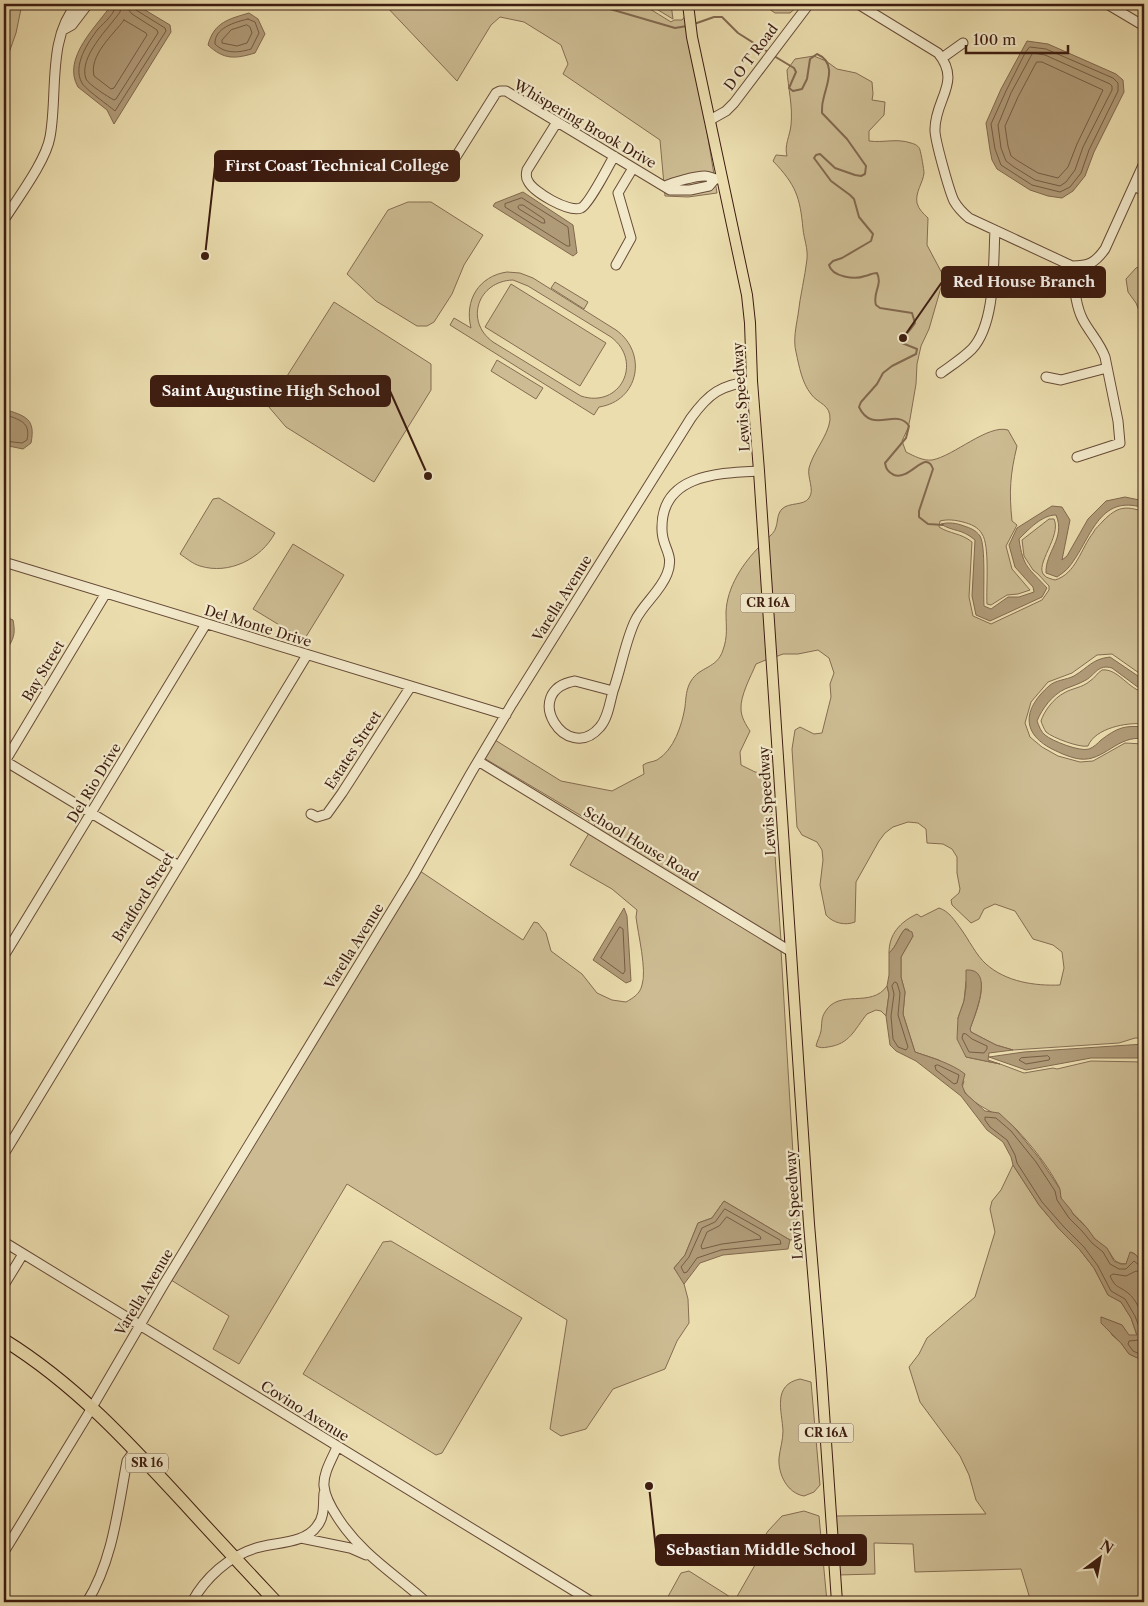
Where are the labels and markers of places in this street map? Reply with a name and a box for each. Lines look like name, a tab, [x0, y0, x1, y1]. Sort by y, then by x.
callout: First Coast Technical College	[215, 151, 459, 181]
callout: Red House Branch	[942, 267, 1105, 297]
callout: Saint Augustine High School	[151, 376, 390, 406]
callout: Sebastian Middle School	[656, 1535, 866, 1565]

